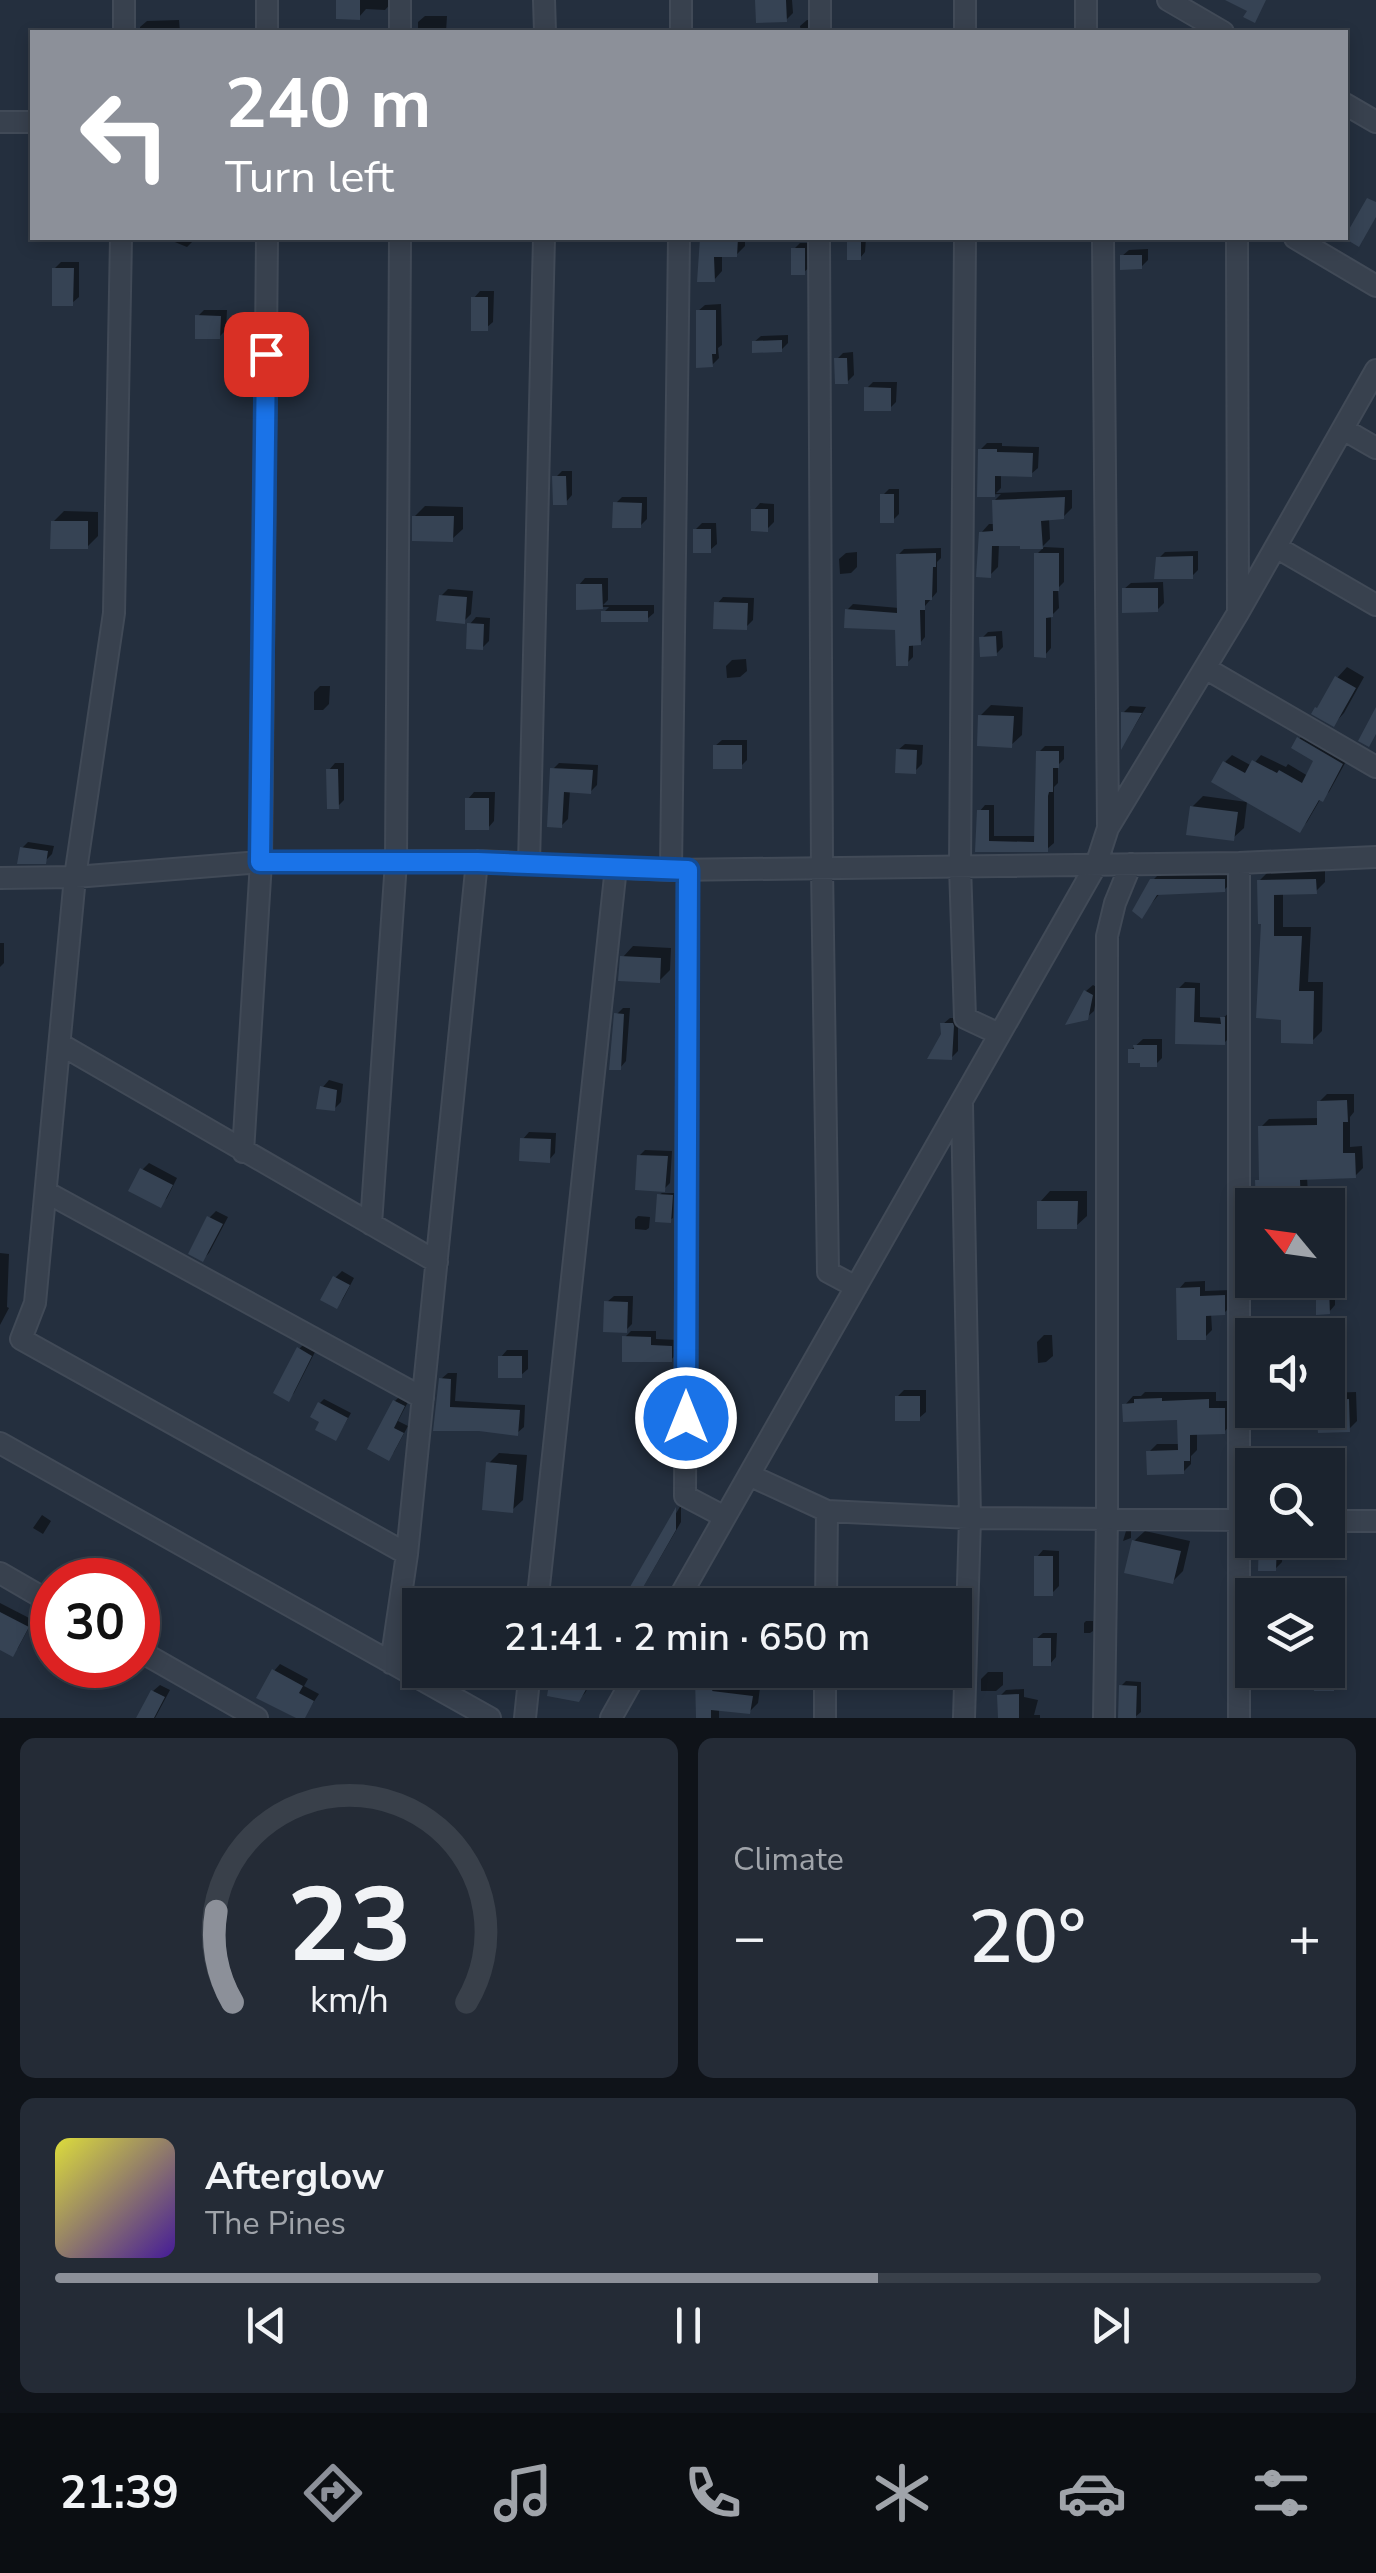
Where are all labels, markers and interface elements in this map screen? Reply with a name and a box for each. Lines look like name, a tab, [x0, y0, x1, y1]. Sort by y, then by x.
text: 240 m	[225, 56, 431, 152]
icon: left	[60, 70, 190, 200]
text: Turn left	[225, 147, 394, 208]
pin	[224, 312, 309, 397]
icon: arrive	[239, 327, 294, 382]
north arrow	[1235, 1188, 1345, 1298]
map controls	[1235, 1188, 1345, 1688]
button: sound	[1235, 1318, 1345, 1428]
position arrow	[634, 1366, 738, 1470]
button: search	[1235, 1448, 1345, 1558]
speed limit sign: 30	[30, 1558, 160, 1688]
button: layers	[1235, 1578, 1345, 1688]
text: 21:41 · 2 min · 650 m	[504, 1612, 870, 1663]
text: Climate	[733, 1838, 844, 1881]
text: 23	[287, 1855, 411, 1997]
text: 20°	[968, 1886, 1086, 1988]
text: −	[733, 1900, 766, 1975]
text: +	[1288, 1900, 1321, 1975]
text: km/h	[310, 1976, 388, 2025]
text: Afterglow	[205, 2151, 384, 2202]
text: The Pines	[205, 2202, 346, 2245]
icon: previous	[239, 2298, 294, 2353]
icon: pause	[661, 2298, 716, 2353]
icon: next	[1083, 2298, 1138, 2353]
icon: directions	[298, 2458, 368, 2528]
icon: music	[488, 2458, 558, 2528]
icon: phone	[678, 2458, 748, 2528]
icon: climate	[867, 2458, 937, 2528]
icon: car	[1057, 2458, 1127, 2528]
icon: filters	[1246, 2458, 1316, 2528]
text: 21:39	[60, 2463, 179, 2524]

